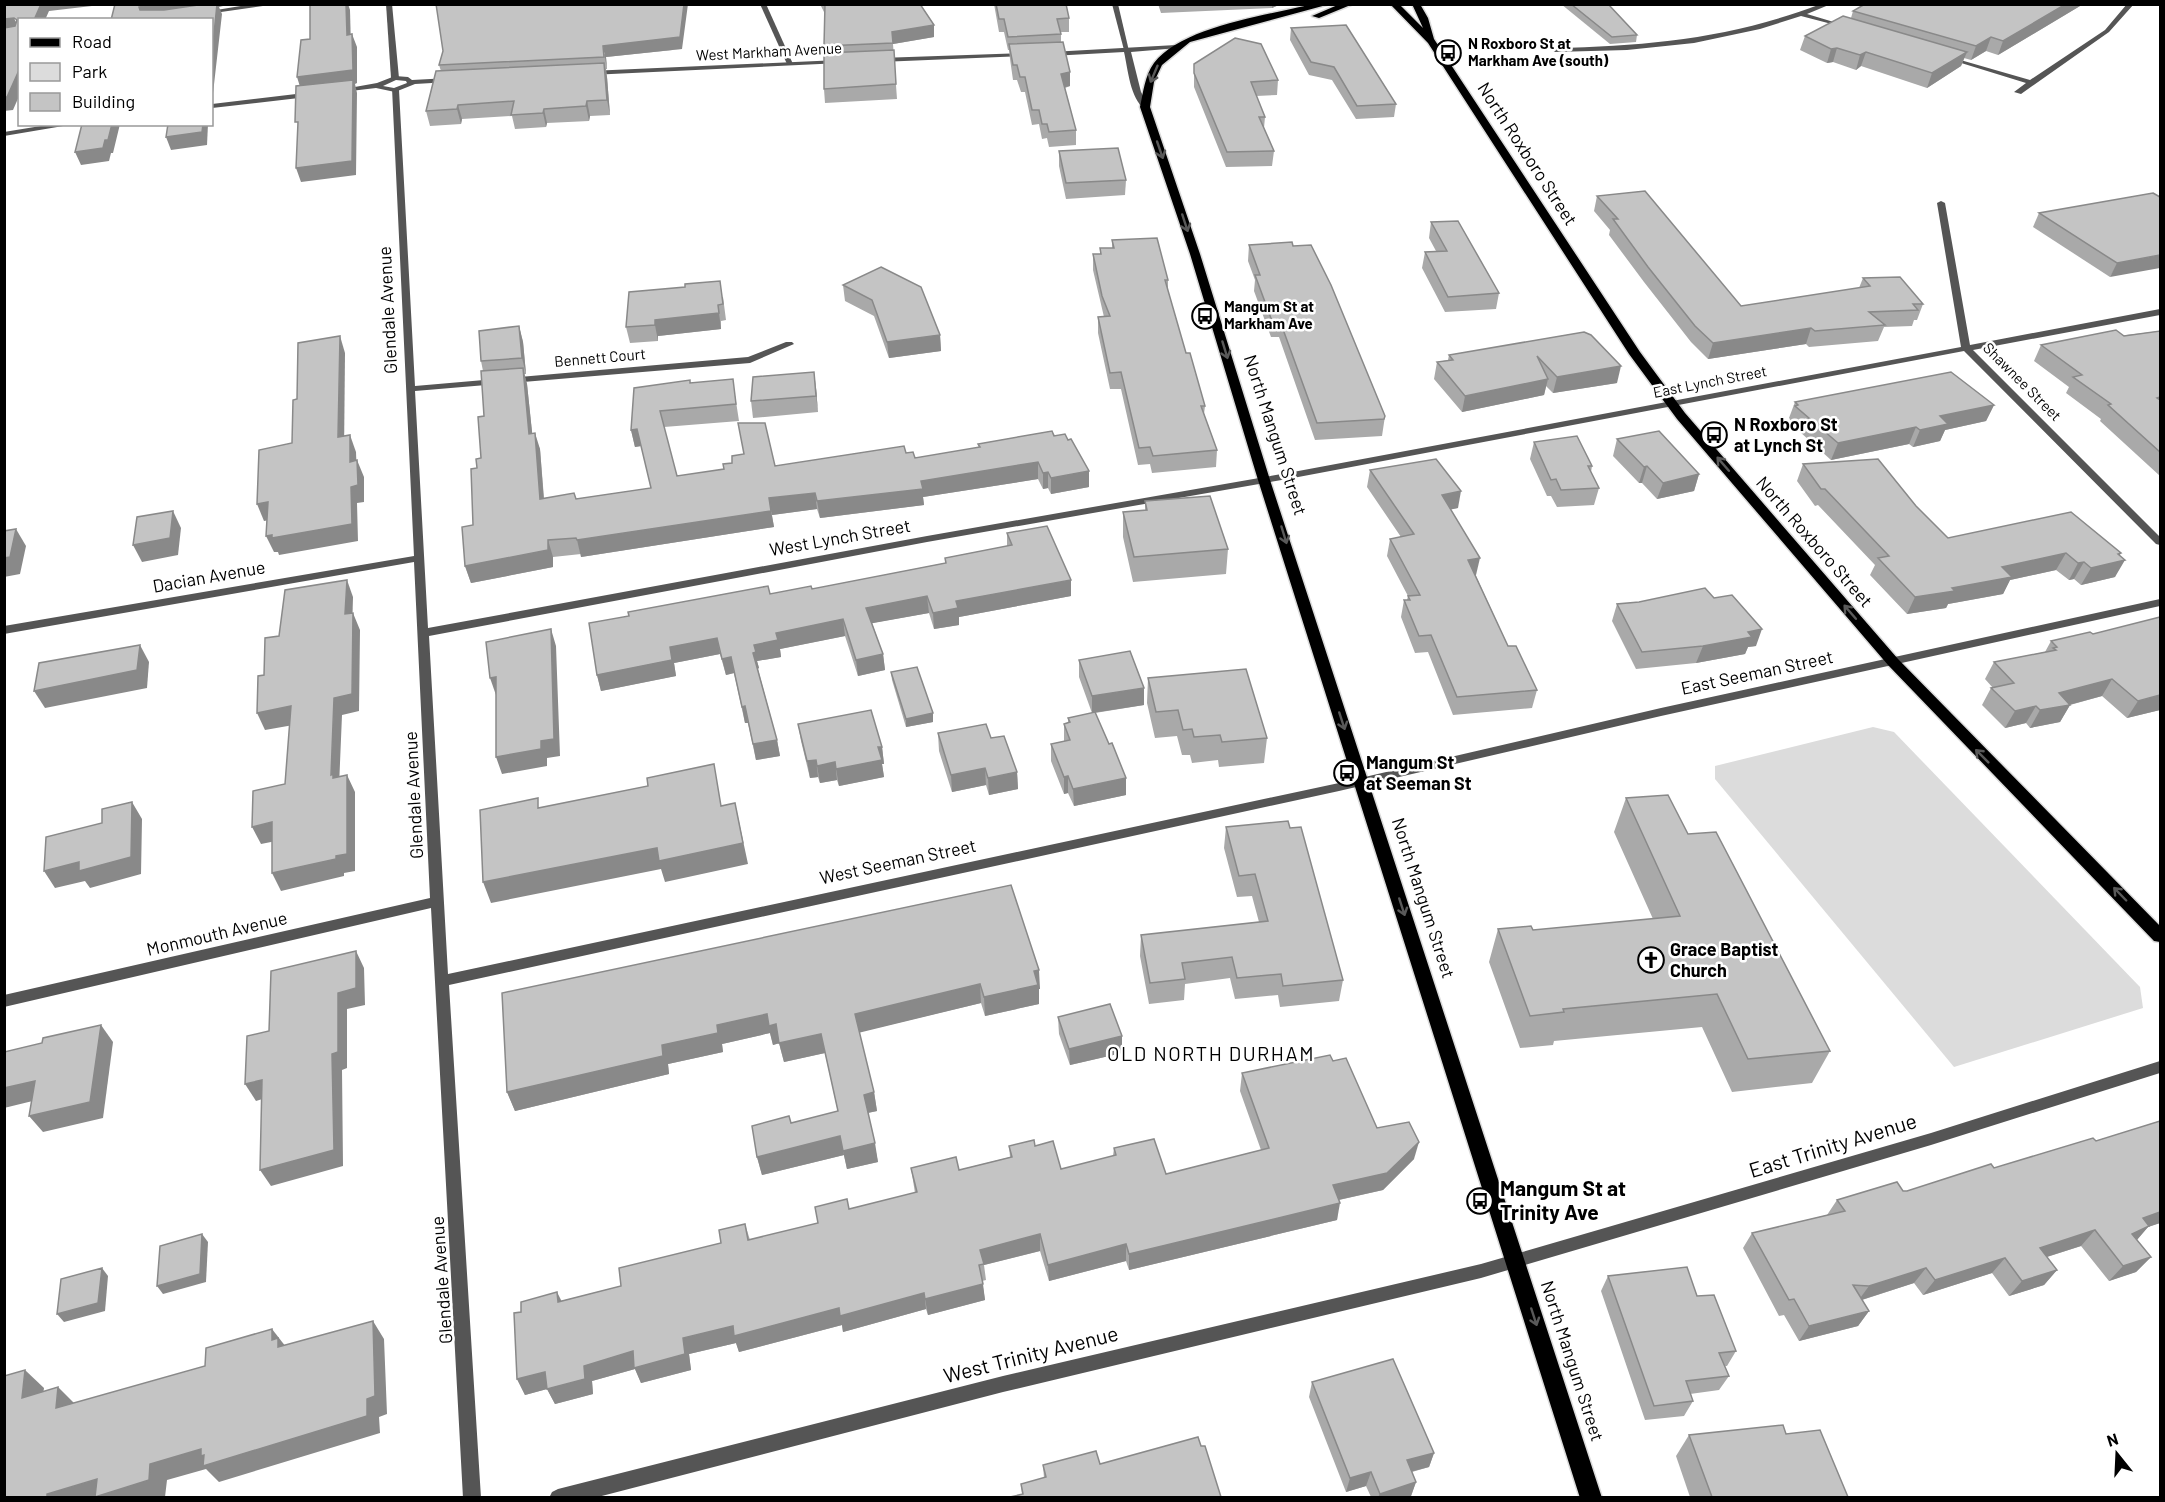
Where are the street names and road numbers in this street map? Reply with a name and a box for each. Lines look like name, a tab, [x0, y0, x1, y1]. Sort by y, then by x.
street label: West Markham Avenue	[695, 38, 842, 64]
street label: North Roxboro Street	[1473, 78, 1582, 229]
street label: Glendale Avenue	[373, 246, 401, 375]
street label: Shawnee Street	[1980, 338, 2066, 424]
street label: Bennett Court	[553, 344, 646, 370]
street label: North Mangum Street	[1240, 352, 1312, 518]
street label: East Lynch Street	[1651, 361, 1768, 401]
street label: North Roxboro Street	[1752, 471, 1878, 611]
street label: West Lynch Street	[768, 514, 912, 560]
street label: Dacian Avenue	[151, 555, 267, 597]
street label: East Seeman Street	[1679, 645, 1835, 699]
street label: Glendale Avenue	[399, 731, 427, 860]
street label: North Mangum Street	[1388, 815, 1460, 981]
street label: West Seeman Street	[818, 834, 978, 888]
street label: Monmouth Avenue	[144, 906, 289, 960]
street label: East Trinity Avenue	[1746, 1107, 1919, 1182]
street label: Glendale Avenue	[426, 1215, 456, 1345]
street label: North Mangum Street	[1537, 1278, 1609, 1444]
street label: West Trinity Avenue	[941, 1320, 1121, 1387]

